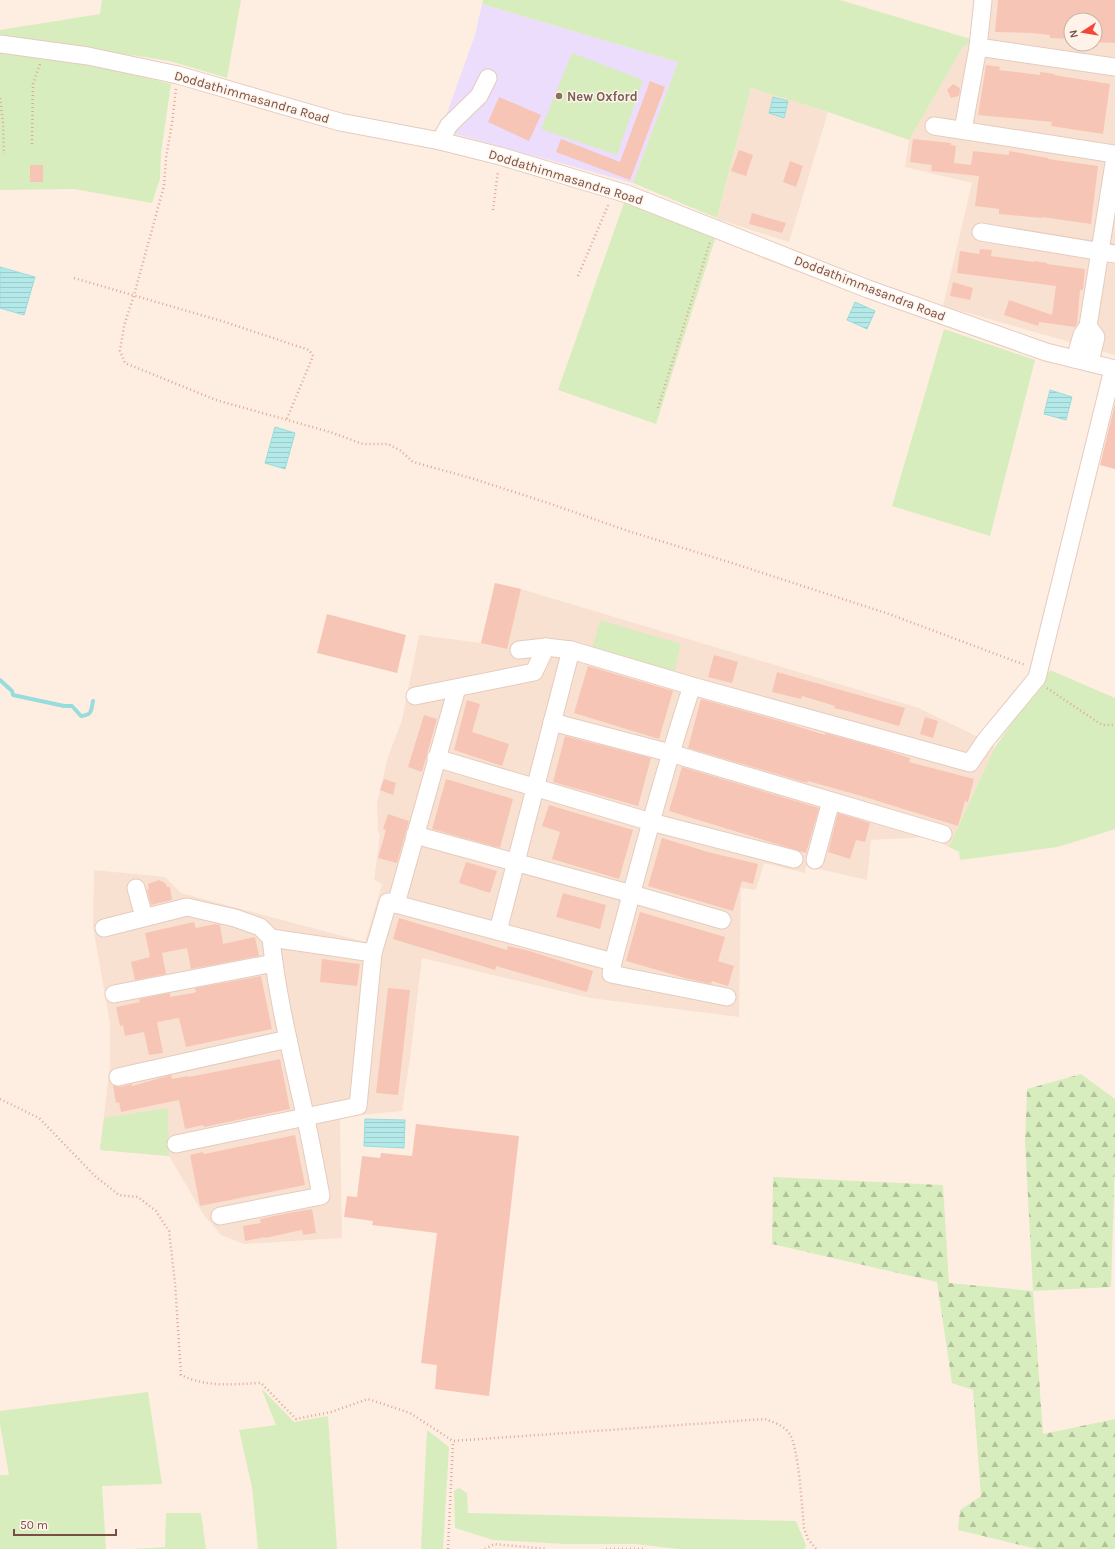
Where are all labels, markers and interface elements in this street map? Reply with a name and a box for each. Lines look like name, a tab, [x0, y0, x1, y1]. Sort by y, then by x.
north arrow	[1063, 12, 1103, 52]
text: N	[1067, 29, 1081, 39]
street label: Doddathimmasandra Road	[173, 68, 331, 126]
place label: New Oxford	[567, 89, 638, 104]
marker: New Oxford	[554, 91, 564, 101]
street label: Doddathimmasandra Road	[487, 146, 645, 208]
street label: Doddathimmasandra Road	[792, 252, 948, 324]
scale bar	[14, 1511, 116, 1537]
text: 50 m	[20, 1518, 48, 1532]

